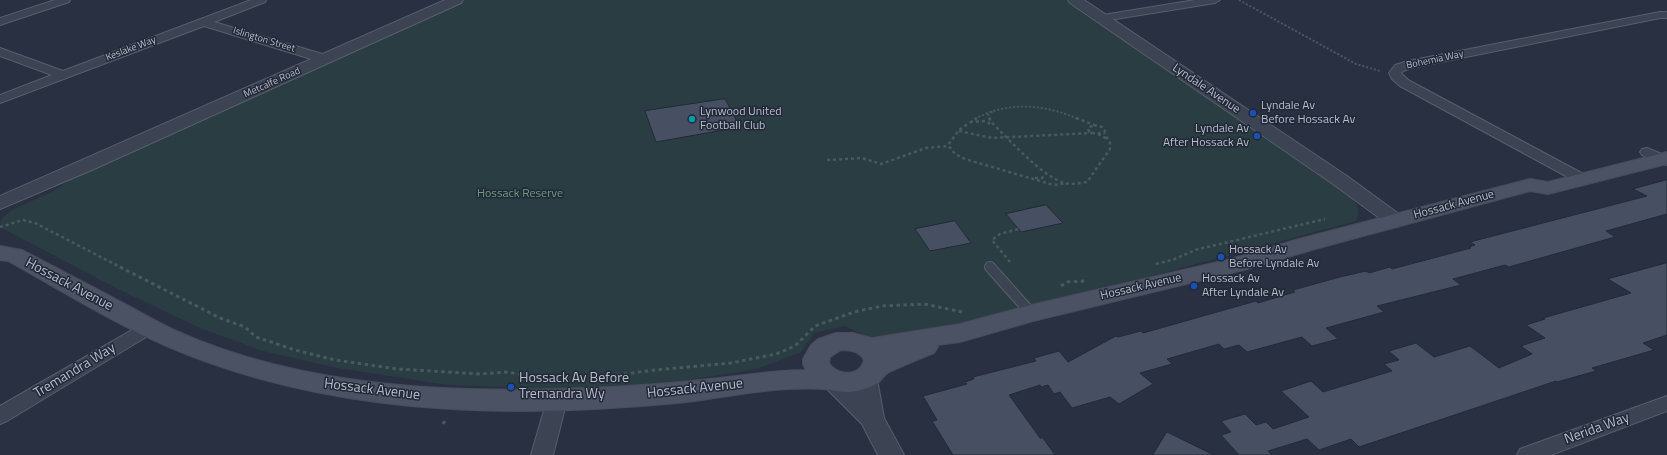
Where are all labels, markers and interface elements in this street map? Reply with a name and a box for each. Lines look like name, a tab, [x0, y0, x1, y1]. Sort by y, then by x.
street label: Islington Street	[232, 25, 296, 55]
street label: Keslake Way	[104, 34, 158, 64]
street label: Bohemia Way	[1405, 48, 1465, 72]
street label: Lyndale Avenue	[1169, 61, 1243, 117]
street label: Metcalfe Road	[242, 65, 302, 101]
place label: Lyndale Av Before Hossack Av	[1261, 99, 1355, 127]
place label: Lynwood United Football Club	[700, 105, 782, 133]
marker: Lyndale Av Before Hossack Av	[1248, 108, 1258, 118]
marker: Lynwood United Football Club	[687, 114, 697, 124]
place label: Lyndale Av After Hossack Av	[1163, 122, 1249, 150]
marker: Lyndale Av After Hossack Av	[1252, 131, 1262, 141]
park label: Hossack Reserve	[477, 187, 563, 201]
street label: Hossack Avenue	[1412, 187, 1496, 223]
place label: Hossack Av Before Lyndale Av	[1229, 243, 1319, 271]
marker: Hossack Av Before Lyndale Av	[1216, 252, 1226, 262]
street label: Hossack Avenue	[22, 255, 116, 315]
street label: Hossack Avenue	[1099, 271, 1183, 303]
place label: Hossack Av After Lyndale Av	[1202, 272, 1284, 300]
marker: Hossack Av After Lyndale Av	[1189, 281, 1199, 291]
street label: Tremandra Way	[31, 340, 119, 402]
place label: Hossack Av Before Tremandra Wy	[519, 371, 629, 404]
street label: Hossack Avenue	[323, 376, 421, 404]
street label: Hossack Avenue	[646, 376, 744, 402]
marker: Hossack Av Before Tremandra Wy	[506, 382, 516, 392]
street label: Nerida Way	[1562, 410, 1632, 448]

